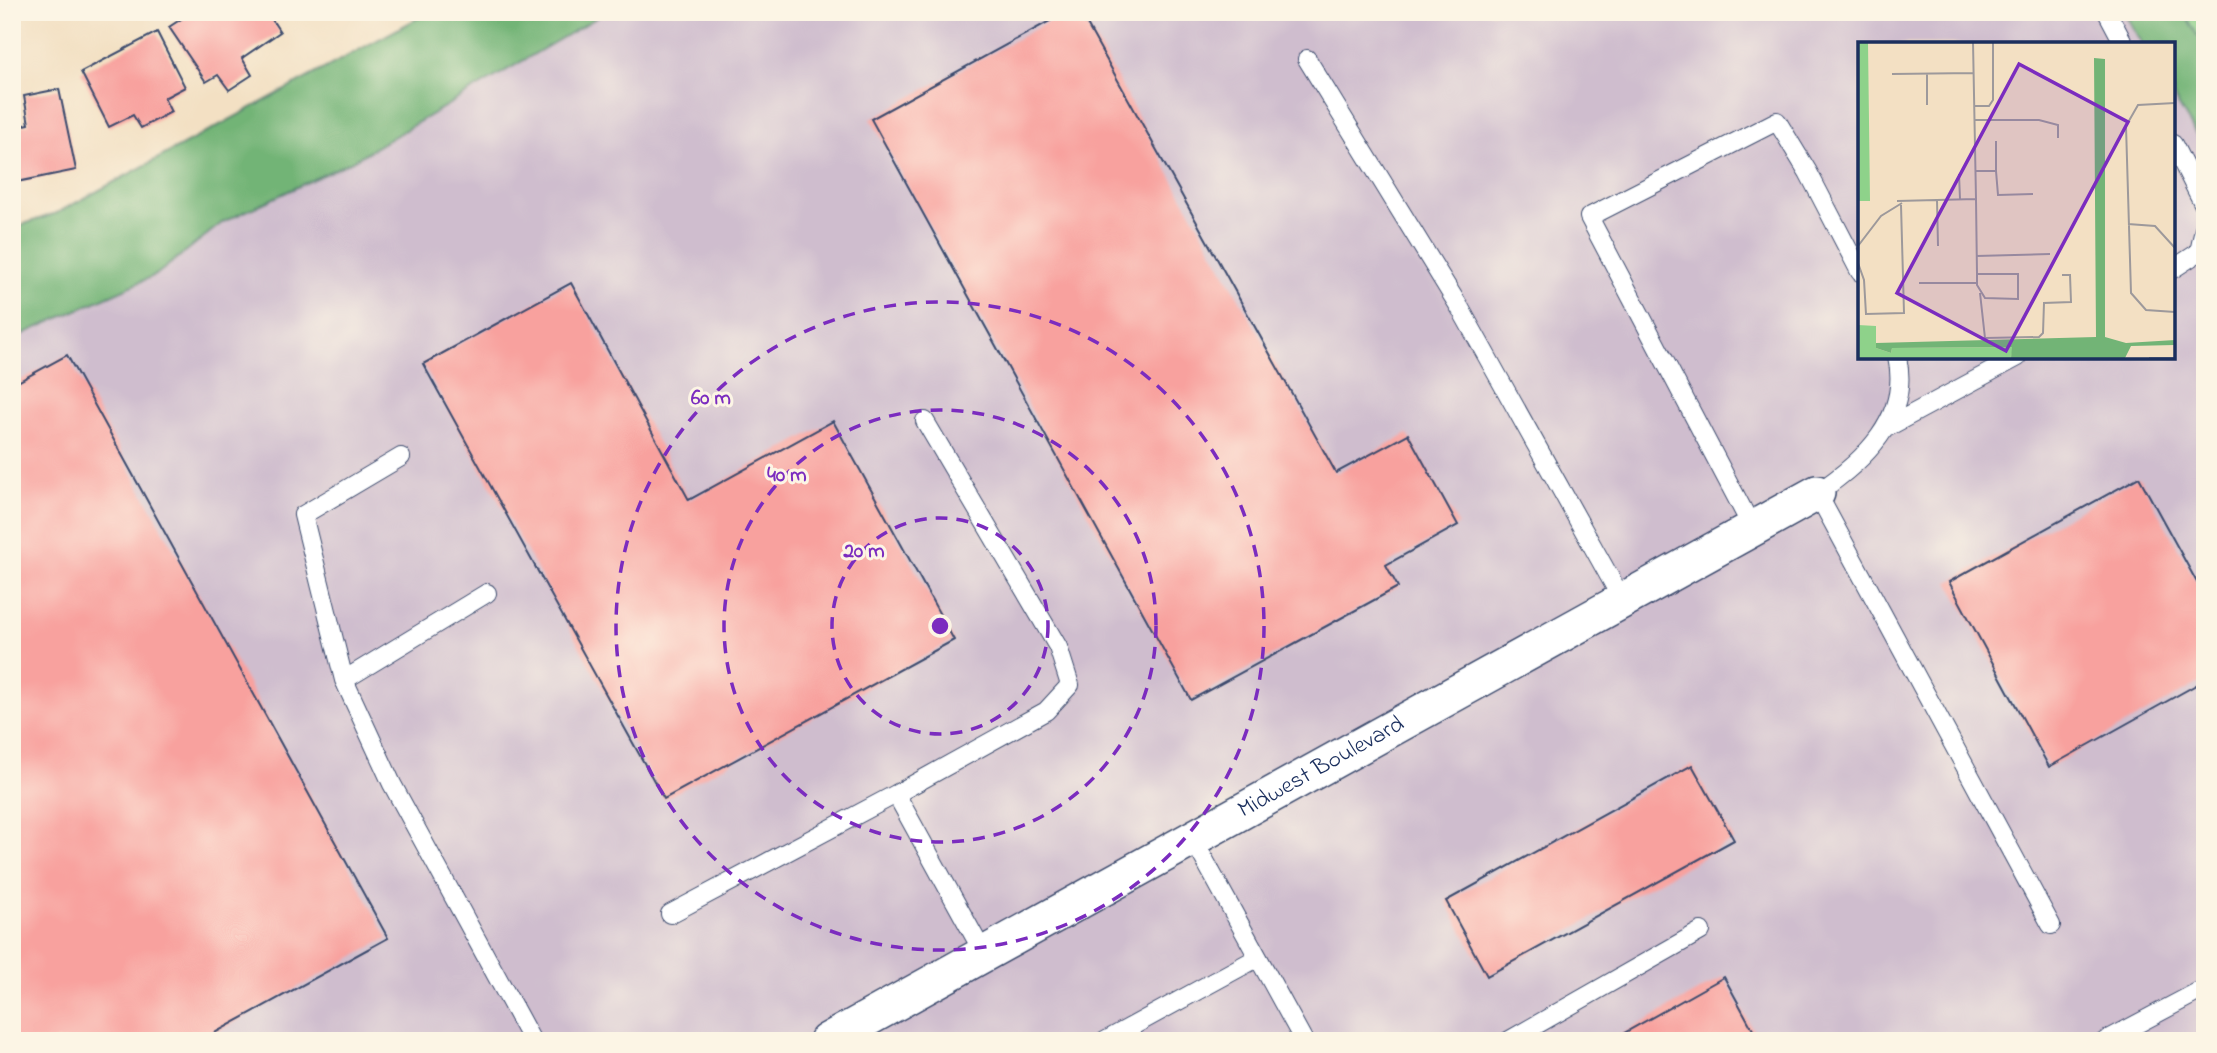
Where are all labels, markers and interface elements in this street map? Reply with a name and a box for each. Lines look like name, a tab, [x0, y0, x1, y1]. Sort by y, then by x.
inset map	[1858, 42, 2175, 359]
text: 60 m	[691, 384, 731, 414]
text: 40 m	[767, 461, 807, 491]
text: 20 m	[842, 537, 885, 567]
centre of rings	[928, 614, 952, 638]
street label: Midwest Boulevard	[1232, 707, 1411, 828]

